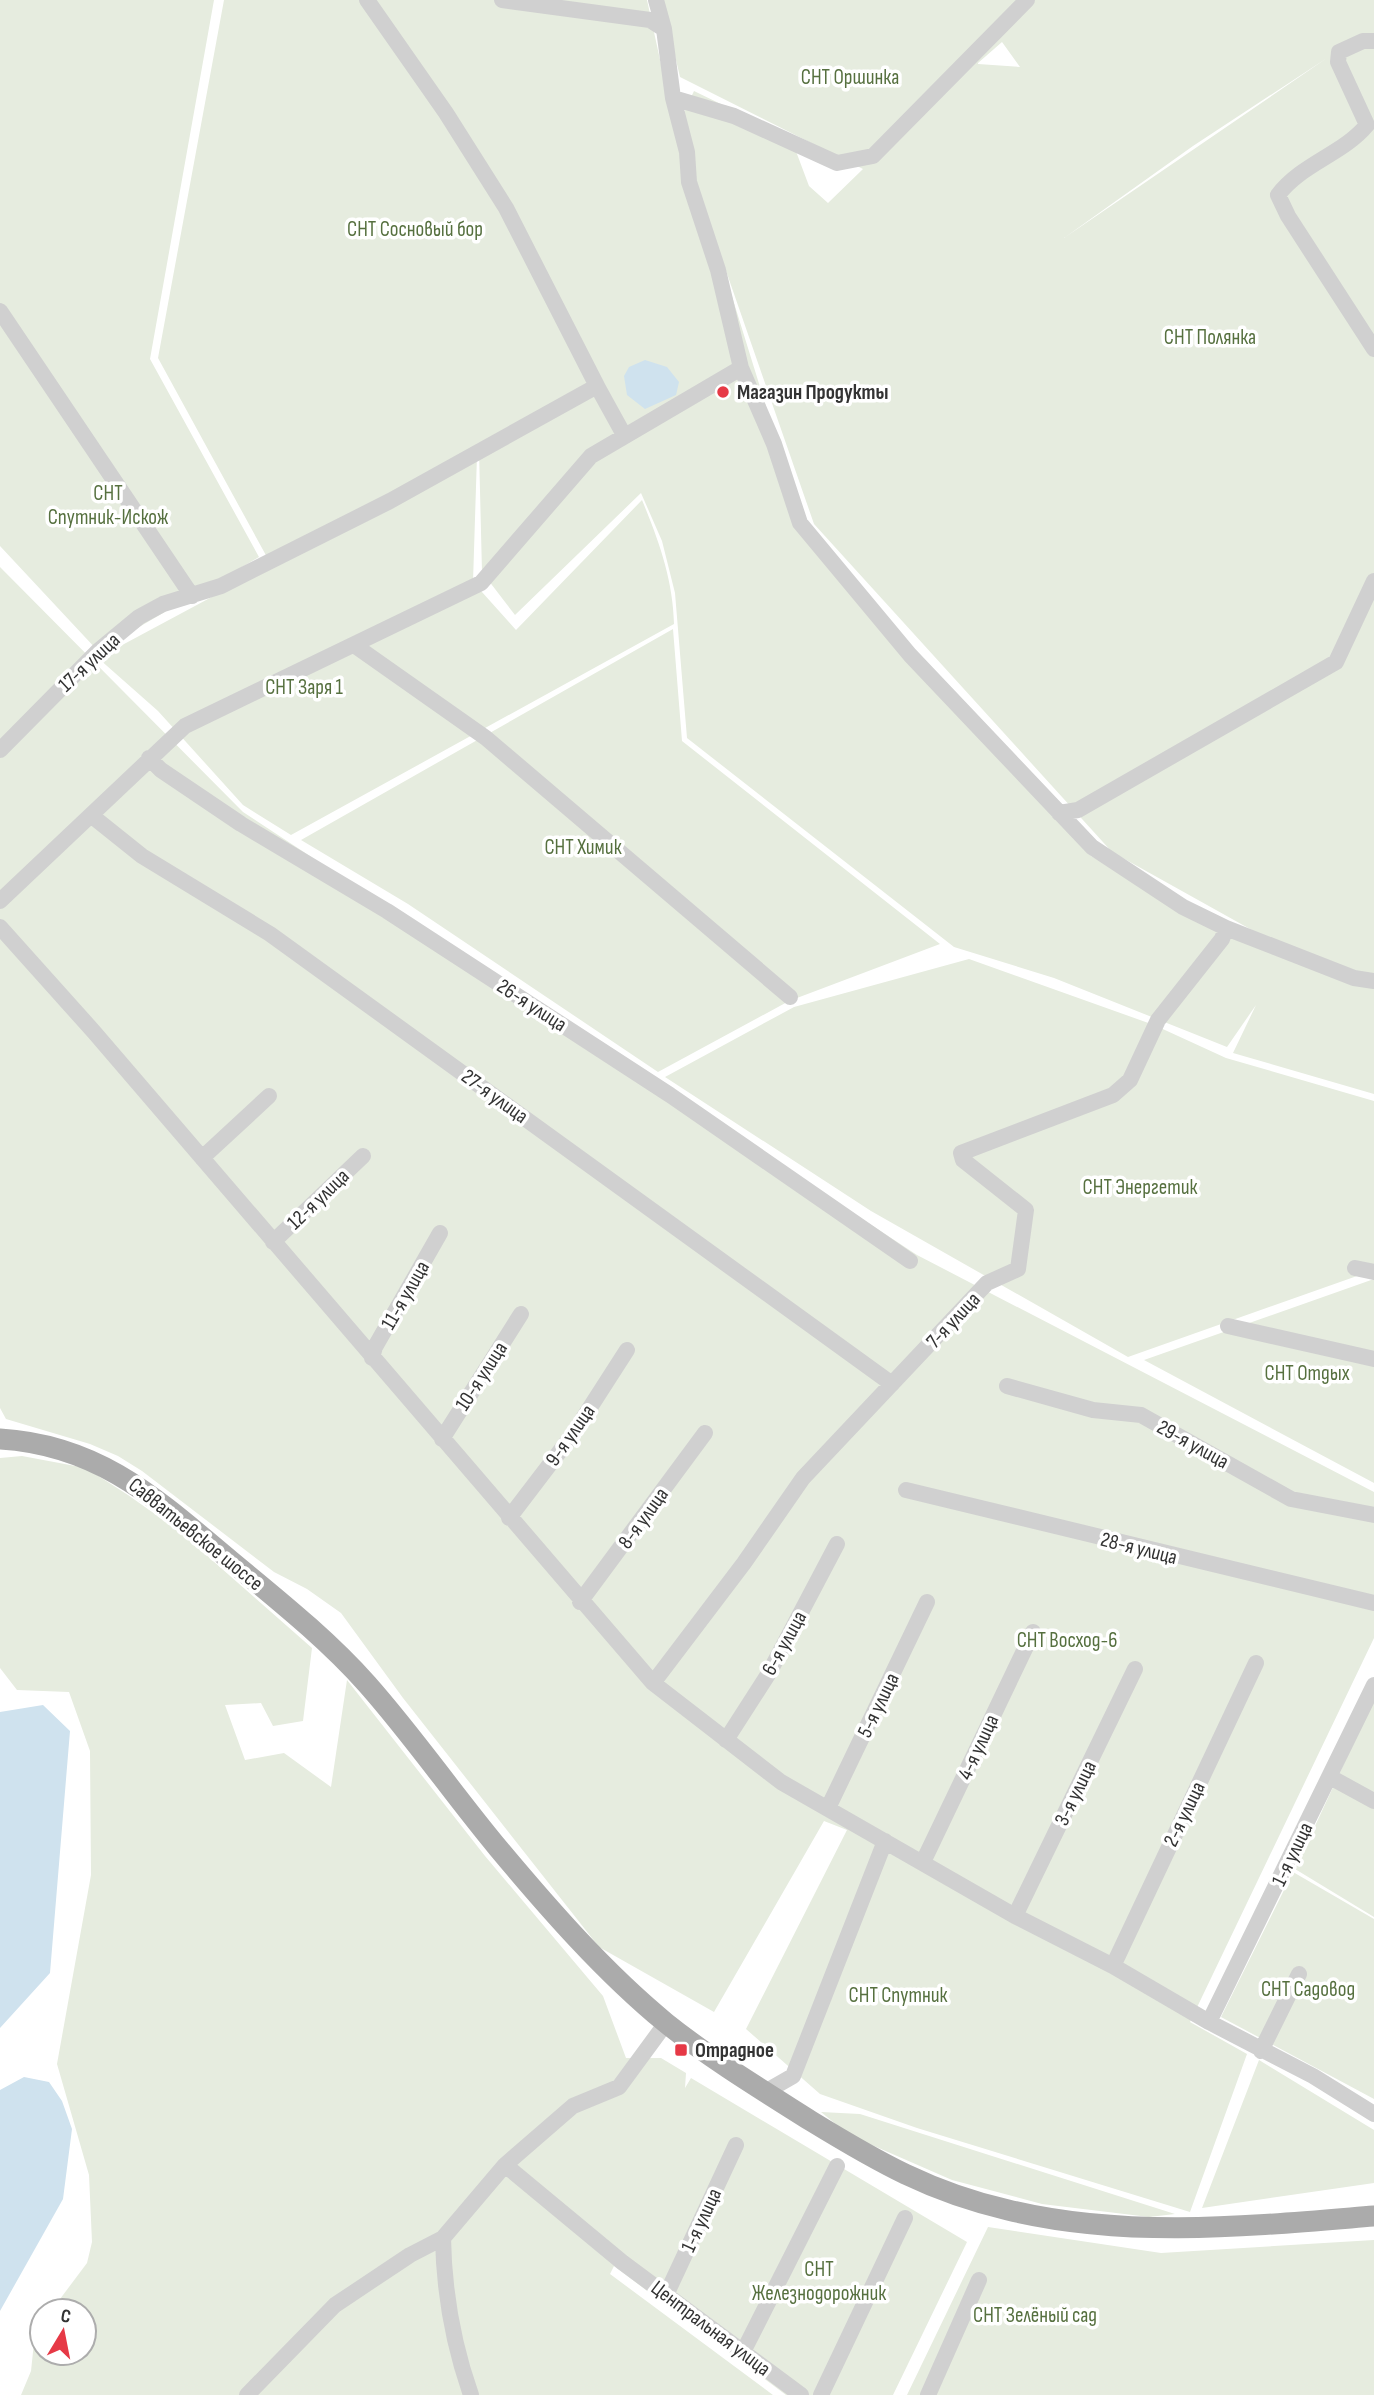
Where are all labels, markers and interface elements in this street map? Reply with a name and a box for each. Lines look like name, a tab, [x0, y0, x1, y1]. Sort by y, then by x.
park label: СНТ Оршинка	[801, 65, 899, 90]
park label: СНТ Сосновый бор	[347, 217, 483, 242]
park label: СНТ Полянка	[1164, 325, 1256, 350]
place label: Магазин Продукты	[737, 380, 888, 405]
marker: Магазин Продукты	[715, 384, 731, 400]
park label: СНТ Спутник-Искож	[48, 481, 169, 530]
street label: 17-я улица	[53, 628, 125, 697]
park label: СНТ Заря 1	[265, 675, 343, 700]
park label: СНТ Химик	[544, 835, 622, 860]
street label: 26-я улица	[492, 974, 571, 1037]
street label: 27-я улица	[456, 1064, 533, 1129]
street label: 12-я улица	[282, 1164, 355, 1235]
park label: СНТ Энергетик	[1083, 1175, 1197, 1200]
street label: 11-я улица	[376, 1257, 435, 1334]
street label: 7-я улица	[921, 1287, 986, 1354]
street label: 10-я улица	[450, 1337, 513, 1415]
park label: СНТ Отдых	[1264, 1361, 1350, 1386]
street label: 9-я улица	[540, 1400, 601, 1471]
street label: 29-я улица	[1152, 1415, 1233, 1474]
street label: Савватьевское шоссе	[123, 1472, 268, 1596]
street label: 8-я улица	[613, 1483, 674, 1554]
street label: 28-я улица	[1098, 1527, 1180, 1570]
street label: 6-я улица	[757, 1607, 812, 1680]
park label: СНТ Восход-6	[1017, 1628, 1117, 1653]
street label: 5-я улица	[852, 1669, 905, 1742]
street label: 4-я улица	[953, 1711, 1004, 1784]
street label: 3-я улица	[1049, 1757, 1102, 1830]
street label: 2-я улица	[1158, 1778, 1211, 1851]
street label: 1-я улица	[1266, 1818, 1319, 1890]
park label: СНТ Садовод	[1261, 1977, 1355, 2002]
park label: СНТ Спутник	[849, 1983, 948, 2008]
place label: Отрадное	[695, 2038, 774, 2063]
marker: Отрадное	[673, 2042, 689, 2058]
street label: 1-я улица	[676, 2184, 727, 2256]
park label: СНТ Железнодорожник	[752, 2257, 886, 2306]
street label: Центральная улица	[646, 2275, 775, 2381]
north arrow	[28, 2297, 98, 2367]
park label: СНТ Зелёный сад	[973, 2303, 1097, 2328]
text: С	[59, 2305, 73, 2329]

